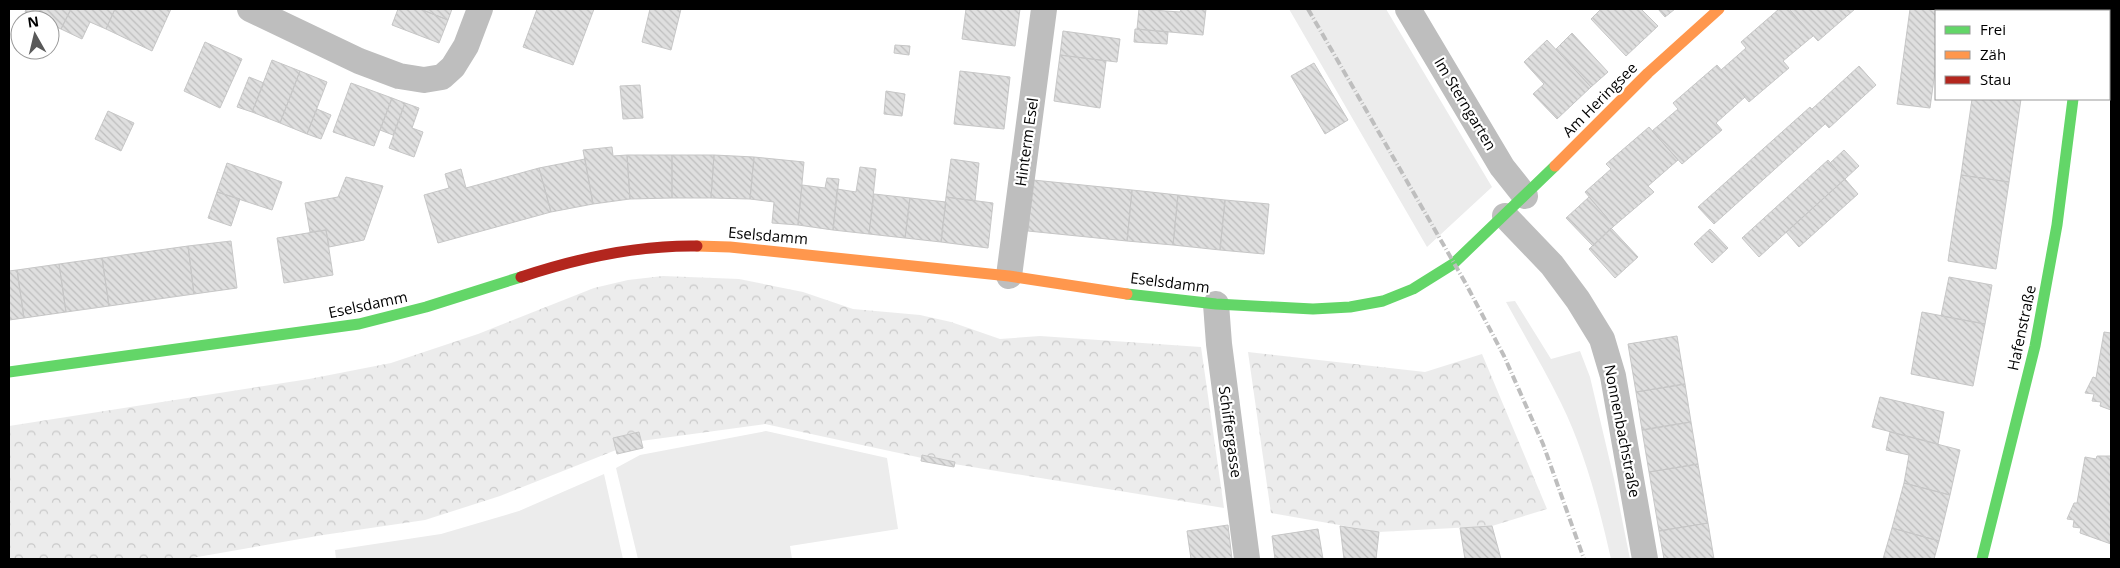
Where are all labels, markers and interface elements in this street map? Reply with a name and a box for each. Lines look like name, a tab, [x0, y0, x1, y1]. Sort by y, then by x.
north arrow	[10, 10, 60, 60]
legend	[1935, 10, 2110, 100]
text: N	[26, 11, 40, 32]
text: Frei	[1980, 19, 2006, 39]
text: Zäh	[1980, 44, 2006, 64]
street label: Im Sterngarten	[1430, 53, 1501, 154]
street label: Am Heringsee	[1558, 58, 1641, 141]
text: Stau	[1980, 69, 2011, 89]
street label: Hinterm Esel	[1010, 96, 1042, 188]
street label: Eselsdamm	[727, 222, 809, 248]
street label: Eselsdamm	[1129, 267, 1211, 297]
street label: Hafenstraße	[2002, 283, 2040, 372]
street label: Eselsdamm	[327, 286, 409, 322]
street label: Nonnenbachstraße	[1600, 363, 1646, 499]
street label: Schiffergasse	[1215, 385, 1247, 479]

